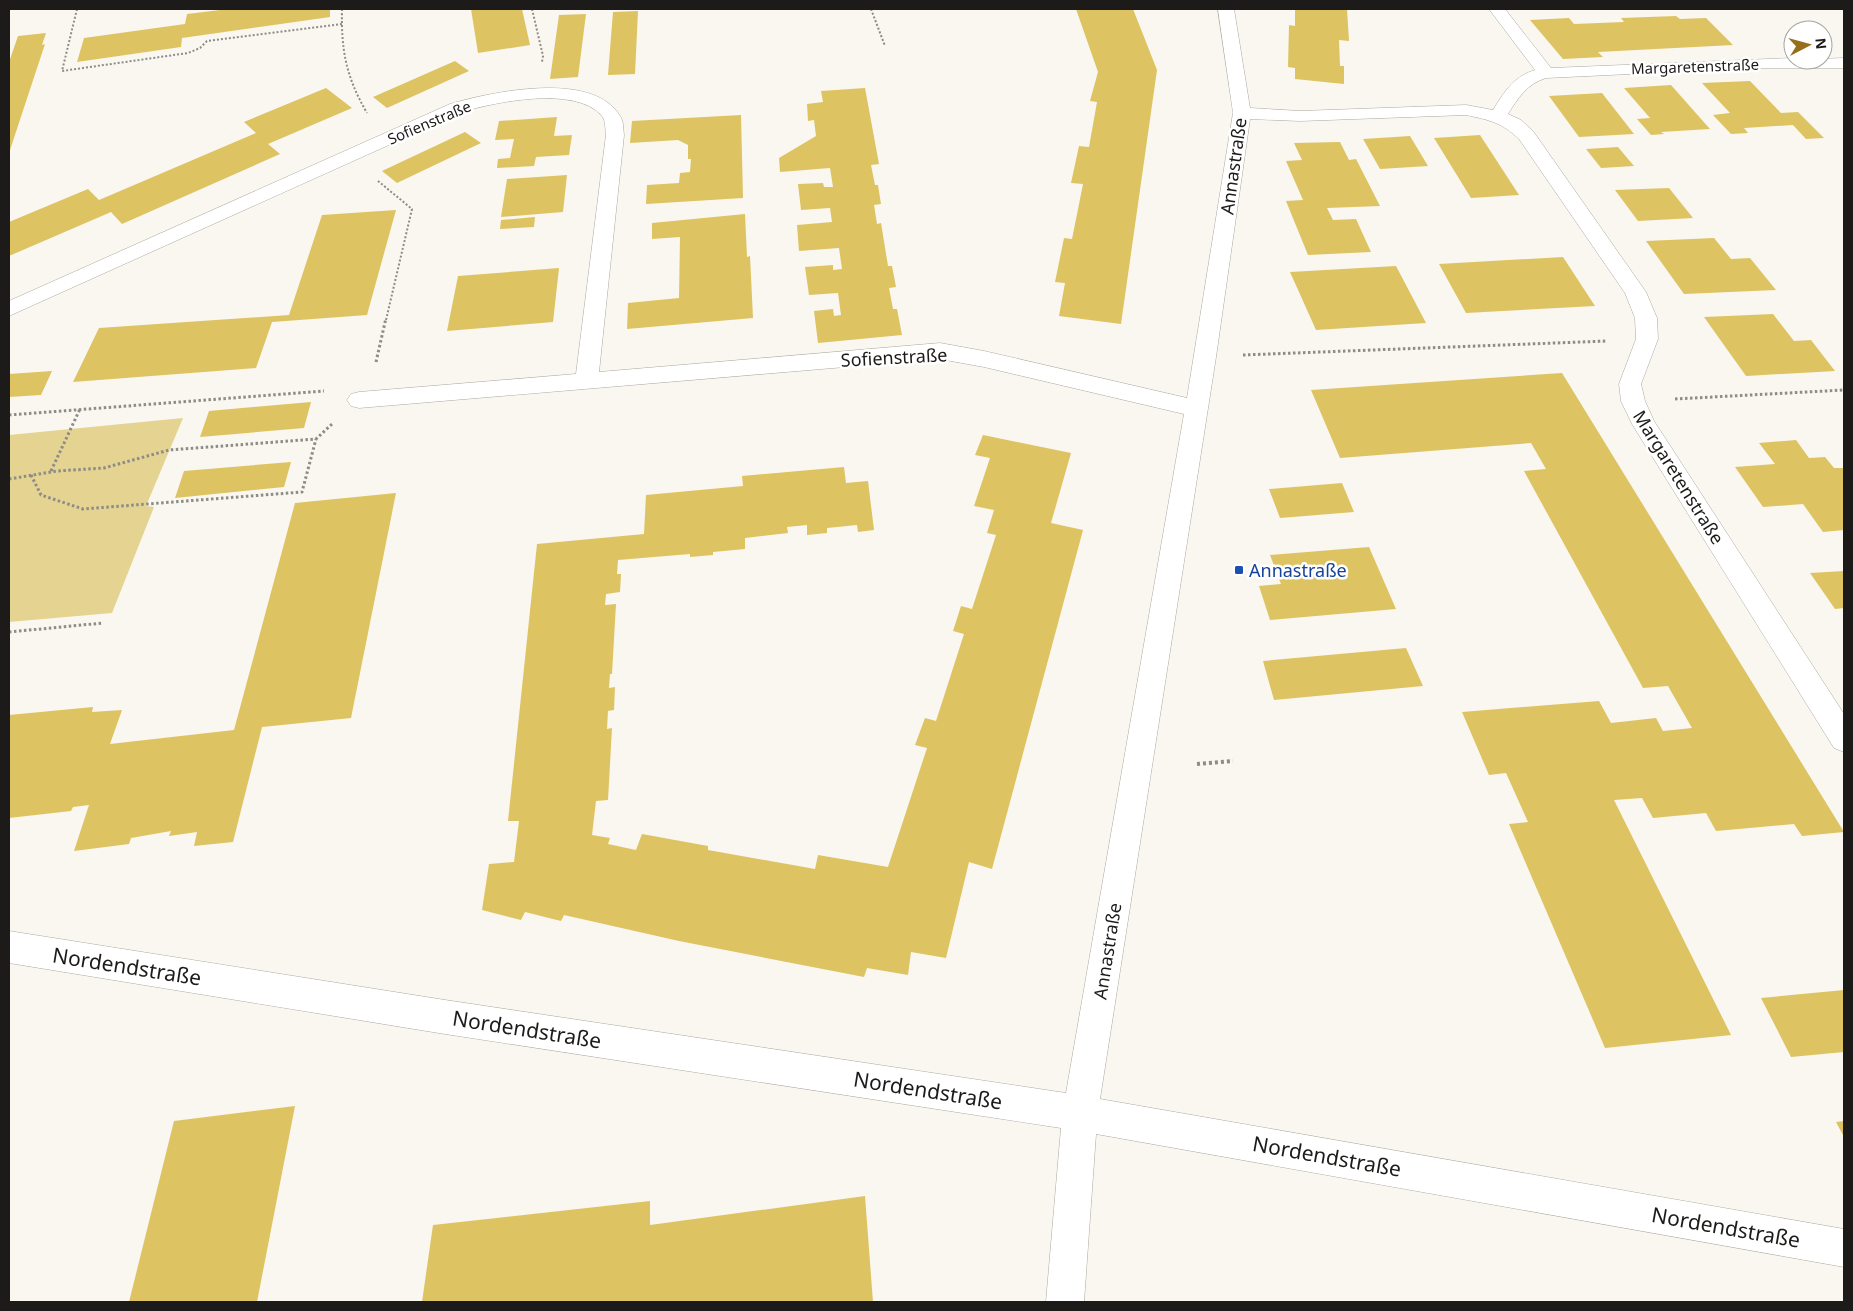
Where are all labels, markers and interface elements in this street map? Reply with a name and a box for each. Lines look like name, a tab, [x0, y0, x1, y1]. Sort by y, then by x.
north arrow	[1783, 20, 1833, 70]
text: N	[1811, 37, 1831, 50]
street label: Margaretenstraße	[1631, 54, 1759, 78]
street label: Sofienstraße	[384, 95, 474, 149]
street label: Annastraße	[1214, 116, 1252, 216]
street label: Sofienstraße	[840, 342, 948, 372]
street label: Margaretenstraße	[1628, 405, 1730, 549]
place label: Annastraße	[1249, 558, 1347, 582]
marker: Annastraße	[1233, 564, 1245, 576]
street label: Annastraße	[1088, 901, 1126, 1001]
street label: Nordendstraße	[51, 940, 203, 992]
street label: Nordendstraße	[451, 1003, 603, 1055]
street label: Nordendstraße	[852, 1064, 1004, 1116]
street label: Nordendstraße	[1251, 1129, 1403, 1183]
street label: Nordendstraße	[1650, 1200, 1802, 1254]

